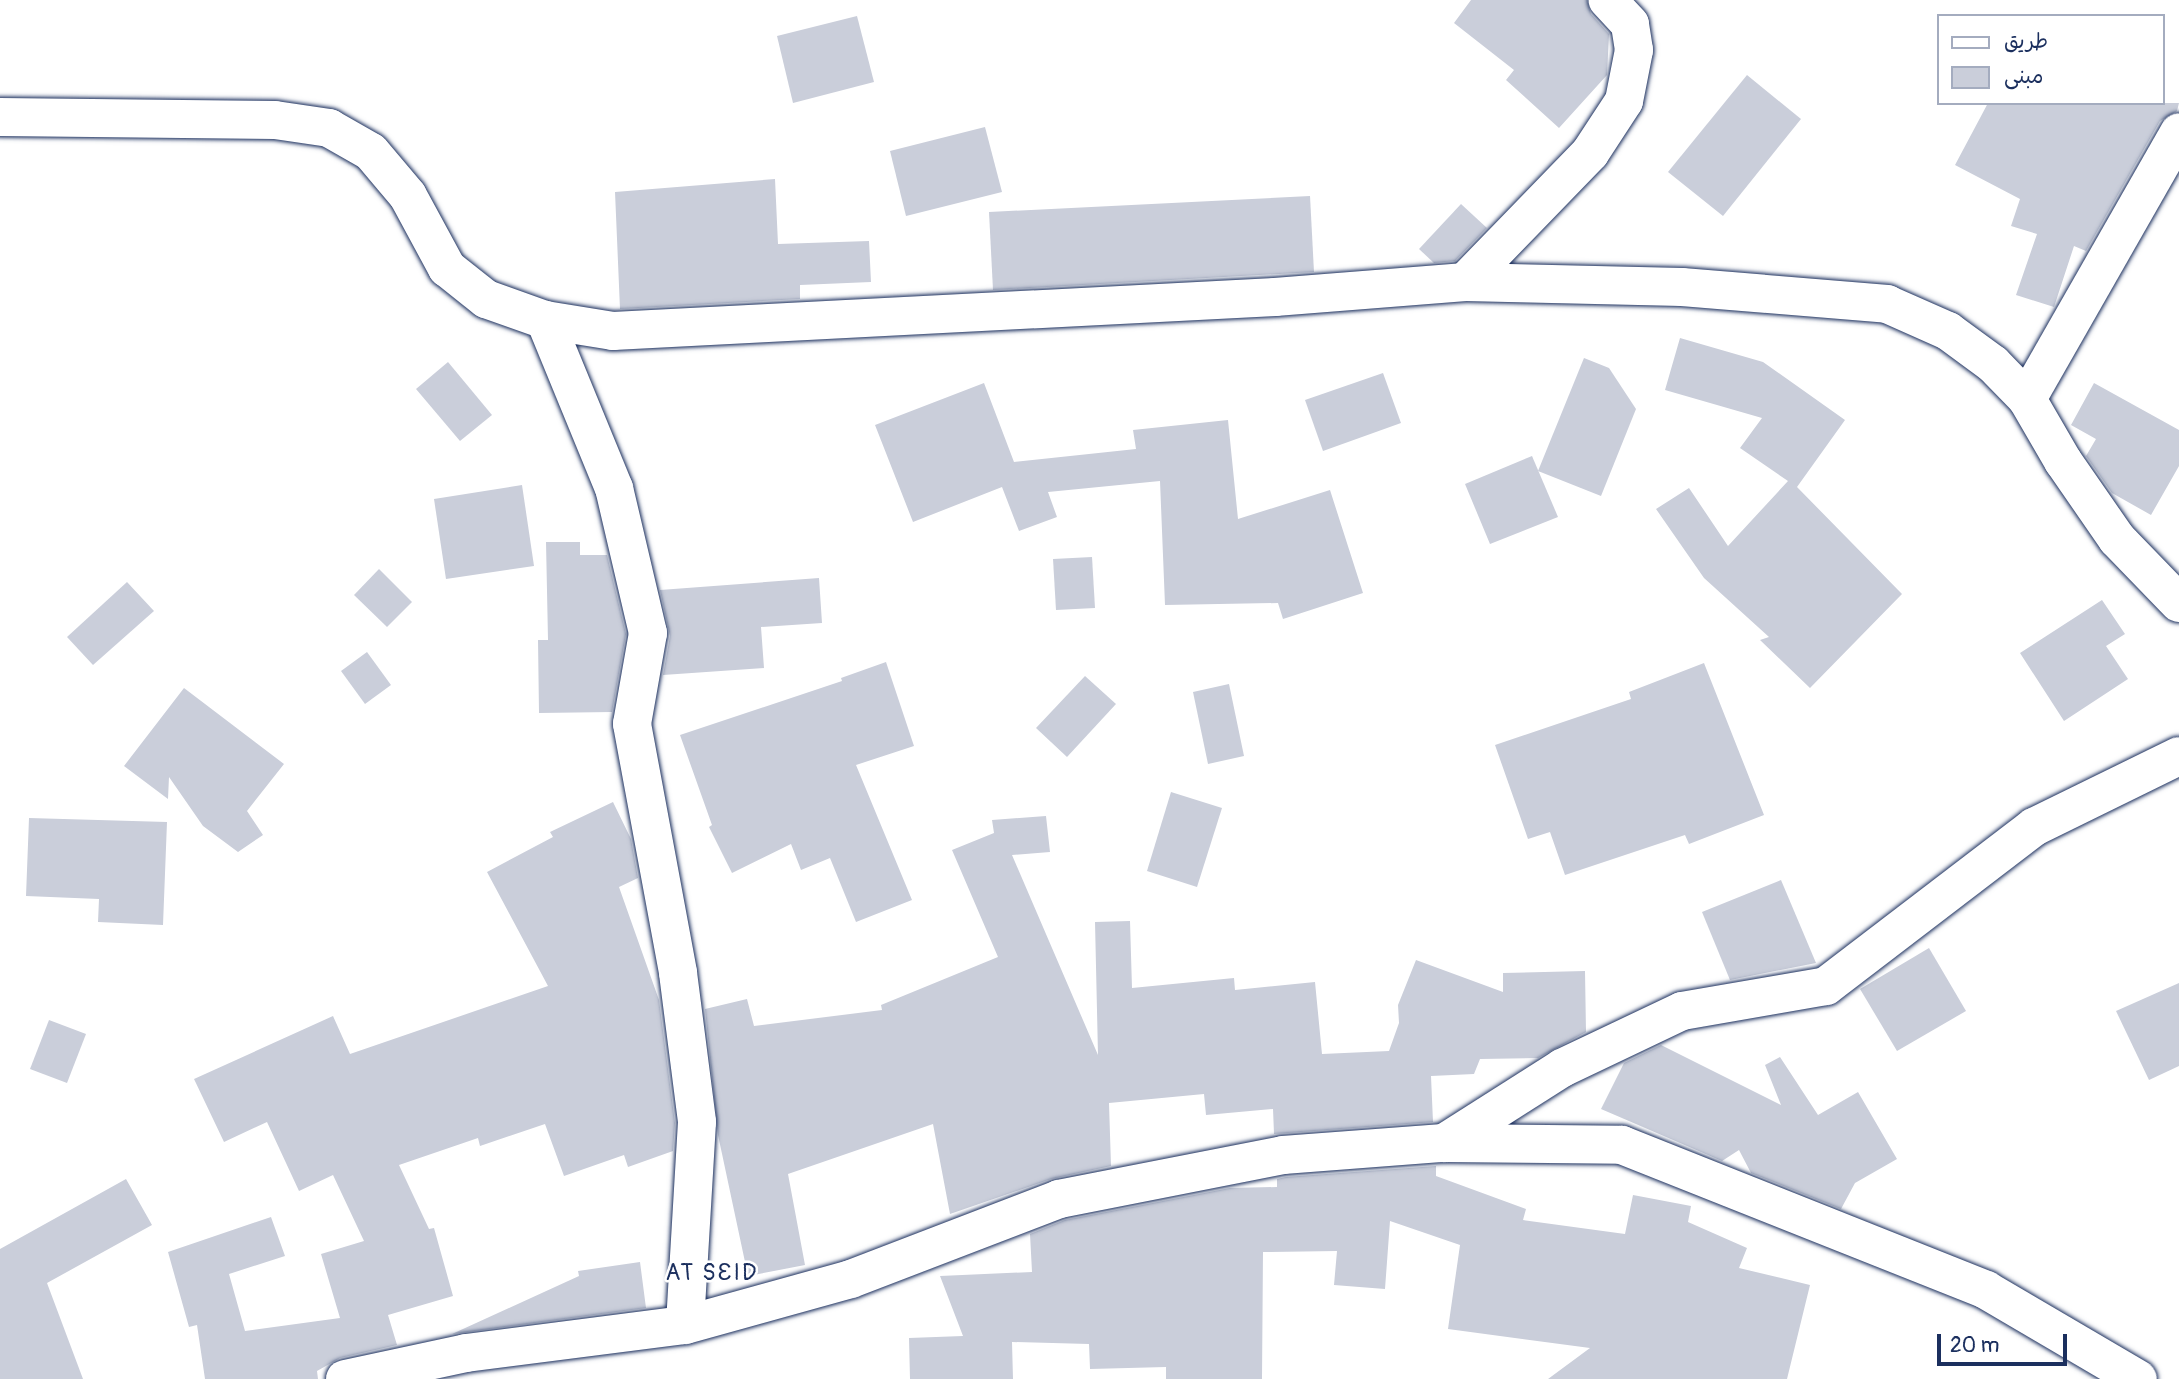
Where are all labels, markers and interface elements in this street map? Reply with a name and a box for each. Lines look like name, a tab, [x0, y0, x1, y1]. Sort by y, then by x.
legend	[1938, 14, 2165, 105]
text: طريق	[2004, 28, 2048, 55]
text: مبنى	[2004, 63, 2043, 90]
district label: AT SƐID	[666, 1259, 758, 1287]
scale bar	[1941, 1320, 2070, 1364]
text: 20 m	[1950, 1332, 1999, 1359]

